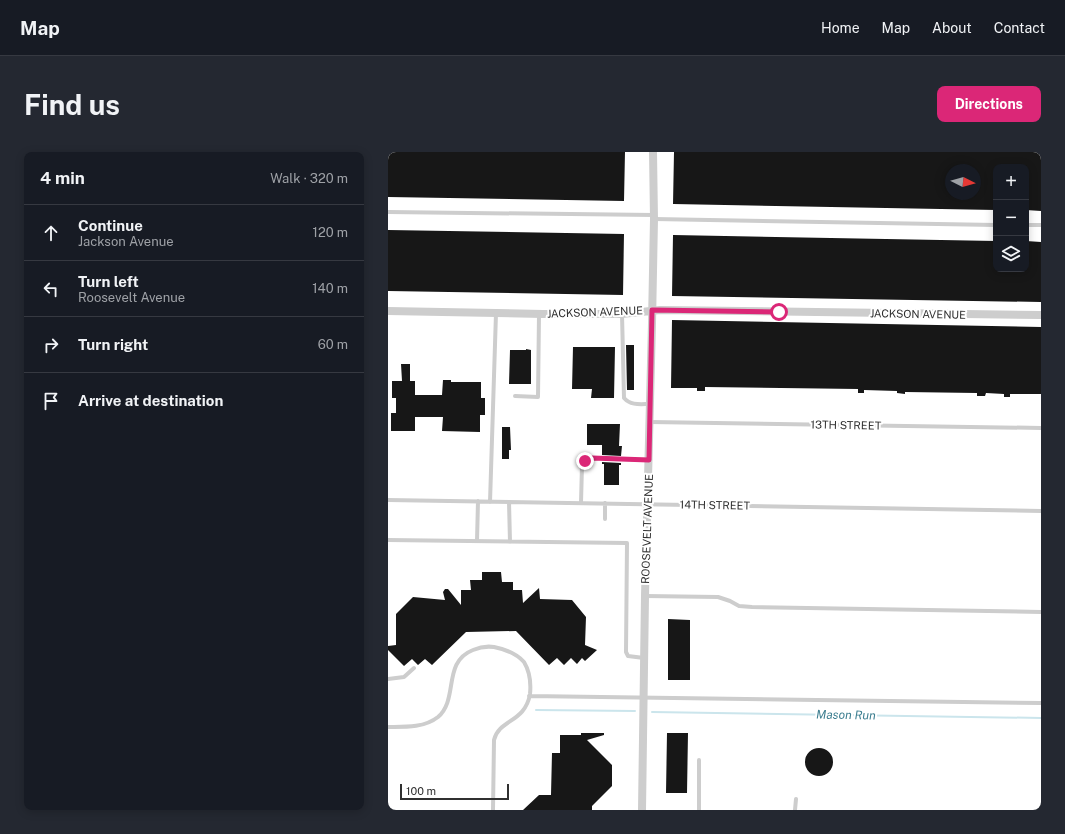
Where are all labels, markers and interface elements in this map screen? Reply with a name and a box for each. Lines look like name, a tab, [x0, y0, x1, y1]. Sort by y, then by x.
text: Map	[20, 17, 60, 39]
text: Home	[821, 20, 860, 36]
text: Map	[882, 20, 910, 36]
text: About	[932, 20, 972, 36]
text: Contact	[994, 20, 1045, 36]
button: Directions	[937, 86, 1041, 122]
text: Find us	[24, 88, 120, 121]
north arrow	[945, 164, 981, 200]
map controls	[993, 164, 1029, 272]
button: +	[993, 164, 1029, 200]
text: 4 min	[40, 168, 85, 188]
text: Walk · 320 m	[270, 171, 348, 186]
button: −	[993, 200, 1029, 236]
text: Continue	[78, 217, 143, 234]
icon: ahead	[40, 222, 62, 244]
text: 120 m	[313, 225, 348, 240]
text: Jackson Avenue	[78, 234, 174, 249]
button: layers	[993, 236, 1029, 272]
text: Turn left	[78, 273, 139, 290]
icon: left	[40, 278, 62, 300]
text: 140 m	[312, 281, 348, 296]
text: Roosevelt Avenue	[78, 290, 185, 305]
route start	[770, 303, 788, 321]
street label: JACKSON AVENUE	[547, 304, 643, 320]
street label: JACKSON AVENUE	[870, 307, 966, 321]
icon: right	[40, 334, 62, 356]
text: Turn right	[78, 336, 148, 353]
text: 60 m	[318, 337, 348, 352]
icon: arrive	[40, 390, 62, 412]
text: Arrive at destination	[78, 392, 223, 409]
street label: 13TH STREET	[811, 418, 882, 432]
route end	[576, 452, 594, 470]
street label: ROOSEVELT AVENUE	[639, 474, 655, 584]
street label: 14TH STREET	[680, 498, 751, 512]
water label: Mason Run	[816, 707, 876, 723]
scale bar	[400, 782, 509, 801]
text: 100 m	[406, 785, 436, 797]

